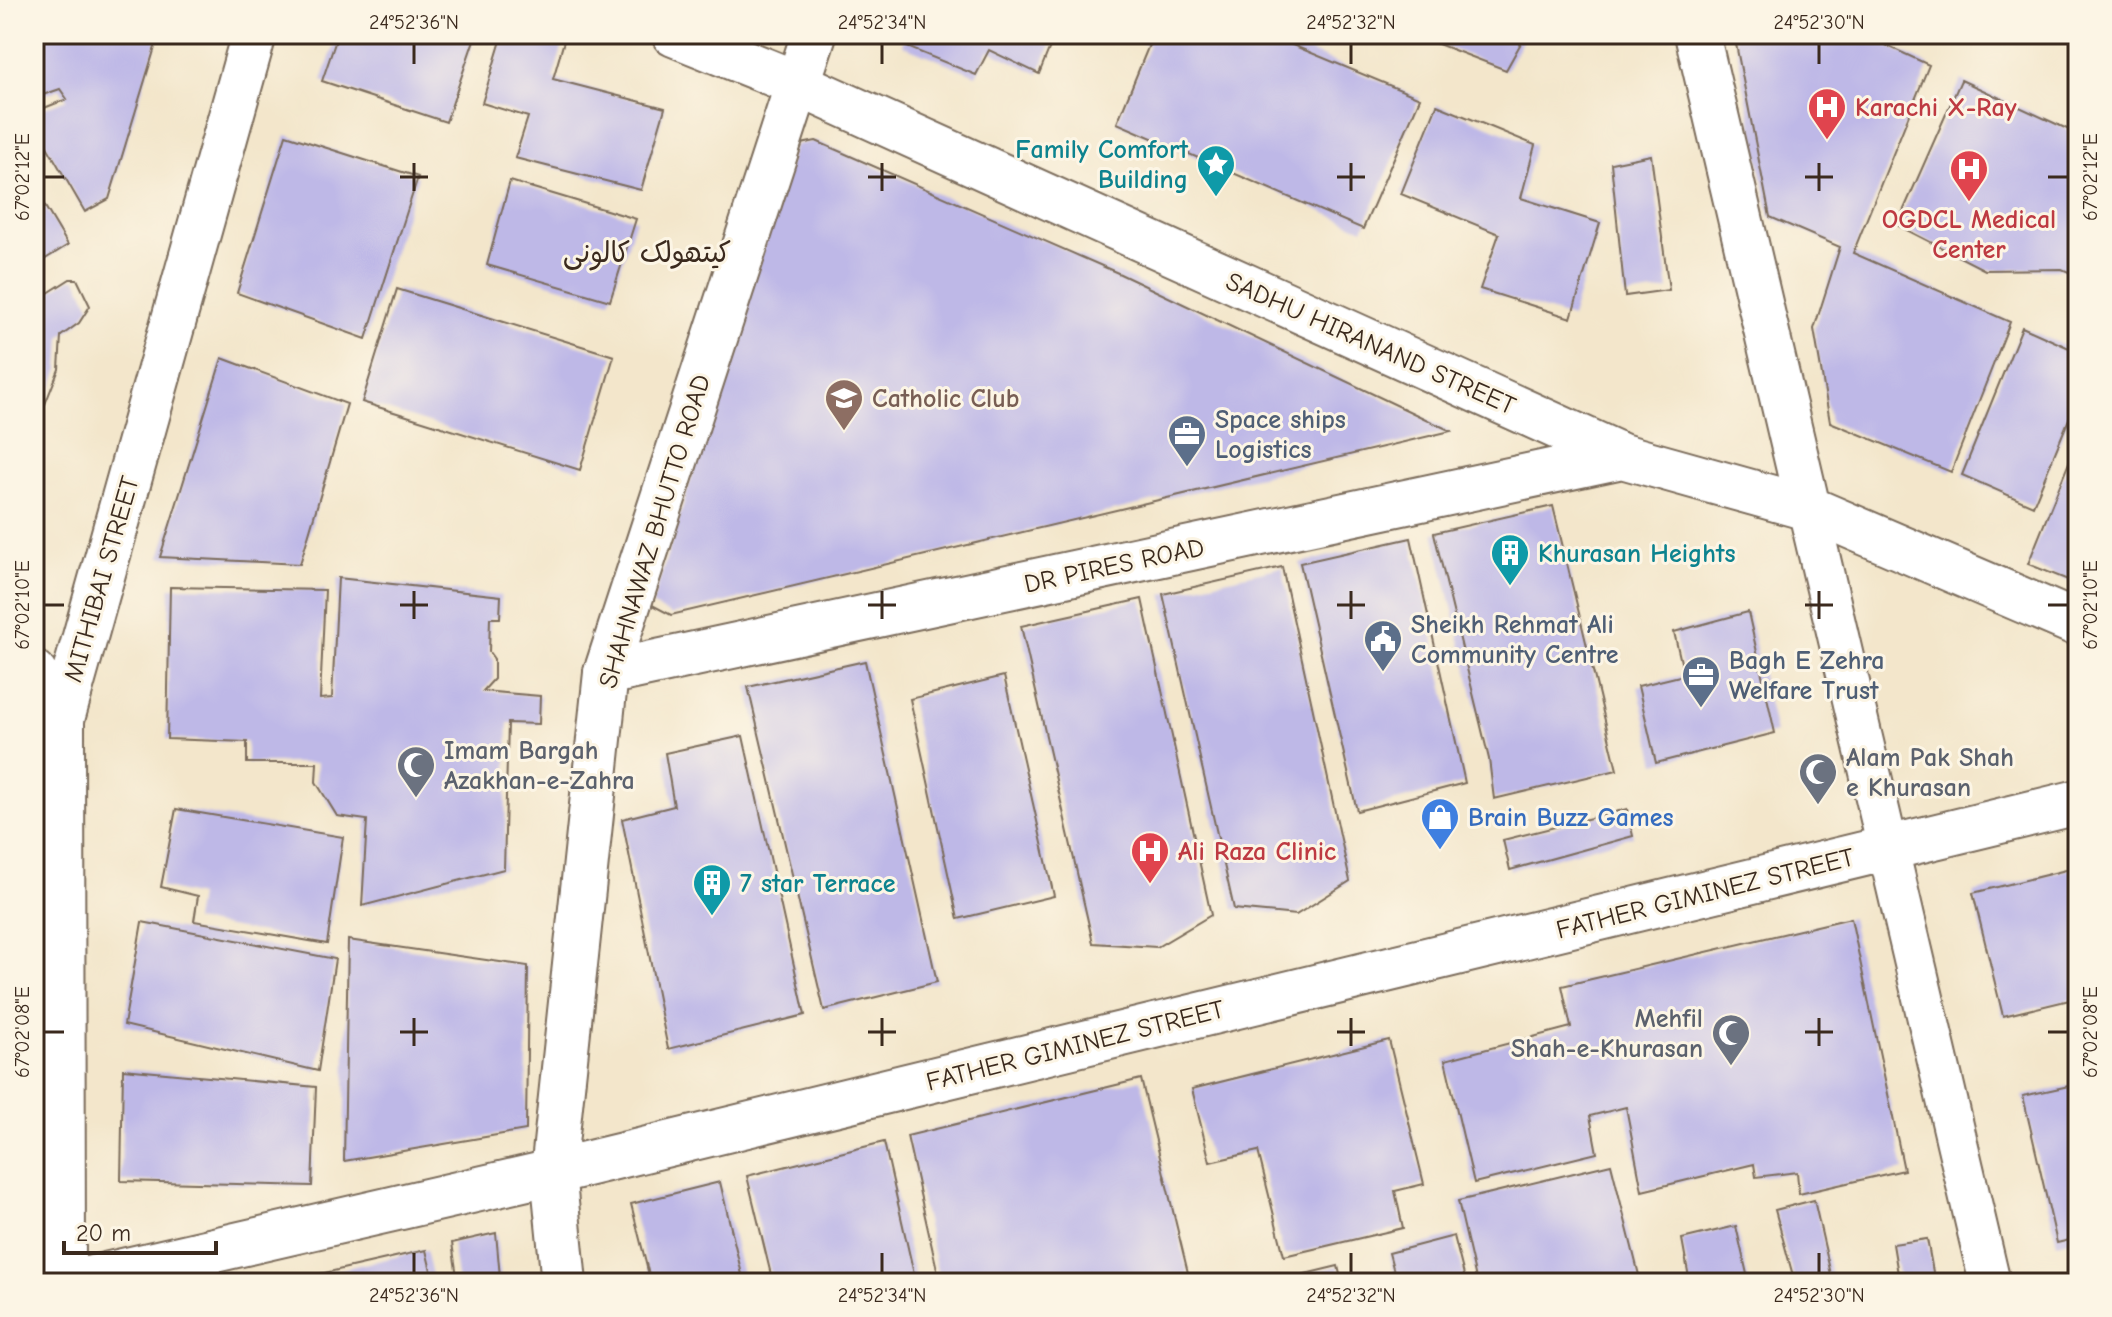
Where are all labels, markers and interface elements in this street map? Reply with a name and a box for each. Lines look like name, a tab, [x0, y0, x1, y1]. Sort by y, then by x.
text: 24°52'36"N	[369, 11, 459, 34]
text: 24°52'34"N	[838, 11, 926, 34]
text: 24°52'32"N	[1306, 11, 1396, 34]
text: 24°52'30"N	[1773, 11, 1865, 34]
hospital icon: Karachi X-Ray	[1806, 86, 1848, 141]
place label: Karachi X-Ray	[1855, 93, 2017, 123]
text: 67°02'12"E	[11, 133, 34, 221]
text: 67°02'12"E	[2079, 133, 2102, 221]
place label: Family Comfort Building	[1015, 135, 1188, 195]
place icon: Family Comfort Building	[1195, 143, 1237, 198]
hospital icon: OGDCL Medical Center	[1948, 148, 1990, 203]
place label: OGDCL Medical Center	[1882, 205, 2056, 265]
district label: کیتھولک کالونی	[563, 237, 731, 271]
street label: SADHU HIRANAND STREET	[1221, 266, 1520, 422]
street label: SHAHNAWAZ BHUTTO ROAD	[593, 371, 717, 692]
school or university icon: Catholic Club	[823, 377, 865, 432]
place label: Catholic Club	[872, 384, 1019, 414]
place label: Space ships Logistics	[1215, 405, 1346, 465]
office icon: Space ships Logistics	[1166, 413, 1208, 468]
street label: MITHIBAI STREET	[58, 472, 146, 686]
street label: DR PIRES ROAD	[1022, 532, 1207, 600]
building icon: Khurasan Heights	[1489, 532, 1531, 587]
place label: Khurasan Heights	[1538, 539, 1736, 569]
text: 67°02'10"E	[11, 560, 34, 650]
text: 67°02'10"E	[2079, 560, 2102, 650]
place label: Sheikh Rehmat Ali Community Centre	[1411, 610, 1619, 670]
public building icon: Sheikh Rehmat Ali Community Centre	[1362, 618, 1404, 673]
place label: Bagh E Zehra Welfare Trust	[1729, 646, 1884, 706]
office icon: Bagh E Zehra Welfare Trust	[1680, 654, 1722, 709]
place label: Imam Bargah Azakhan-e-Zahra	[444, 736, 635, 796]
place label: Alam Pak Shah e Khurasan	[1846, 743, 2014, 803]
mosque icon: Imam Bargah Azakhan-e-Zahra	[395, 744, 437, 799]
mosque icon: Alam Pak Shah e Khurasan	[1797, 751, 1839, 806]
shop icon: Brain Buzz Games	[1419, 796, 1461, 851]
place label: Brain Buzz Games	[1468, 803, 1673, 833]
hospital icon: Ali Raza Clinic	[1129, 830, 1171, 885]
place label: Ali Raza Clinic	[1178, 837, 1336, 867]
street label: FATHER GIMINEZ STREET	[1553, 842, 1858, 946]
building icon: 7 star Terrace	[691, 862, 733, 917]
place label: 7 star Terrace	[740, 869, 896, 899]
text: 67°02'08"E	[11, 986, 34, 1078]
text: 67°02'08"E	[2079, 986, 2102, 1078]
street label: FATHER GIMINEZ STREET	[923, 994, 1228, 1098]
place label: Mehfil Shah-e-Khurasan	[1511, 1004, 1703, 1064]
mosque icon: Mehfil Shah-e-Khurasan	[1710, 1012, 1752, 1067]
scale bar	[64, 1205, 216, 1255]
text: 20 m	[76, 1219, 131, 1247]
text: 24°52'36"N	[369, 1284, 459, 1307]
text: 24°52'34"N	[838, 1284, 926, 1307]
text: 24°52'32"N	[1306, 1284, 1396, 1307]
text: 24°52'30"N	[1773, 1284, 1865, 1307]

